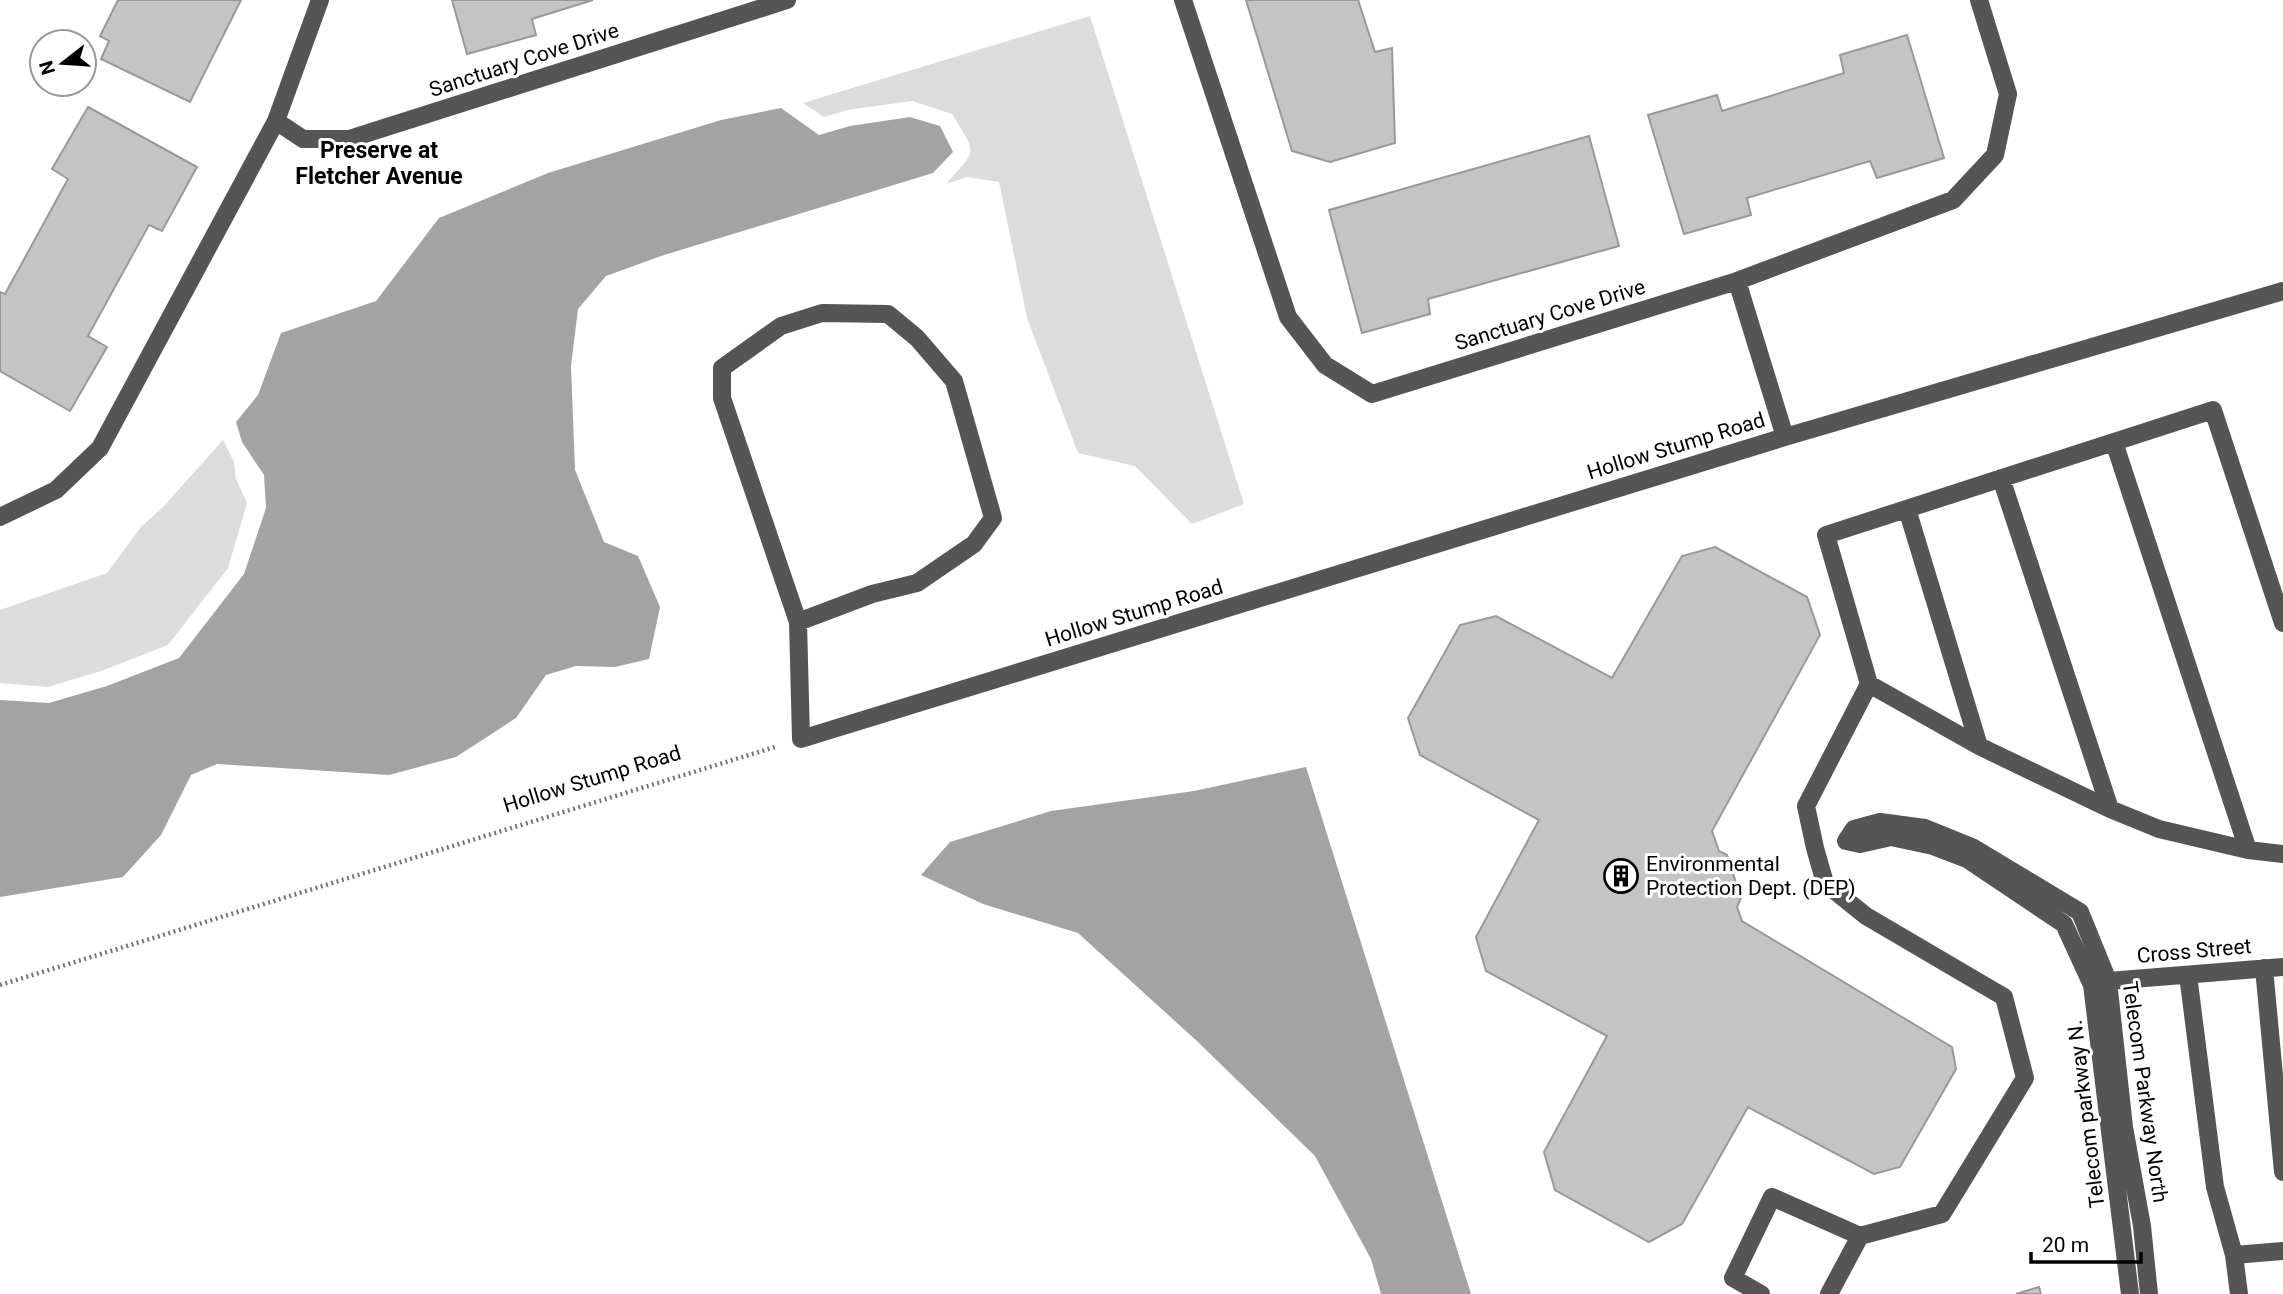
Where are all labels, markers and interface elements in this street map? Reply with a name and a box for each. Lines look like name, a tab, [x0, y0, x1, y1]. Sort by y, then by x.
street label: Sanctuary Cove Drive	[426, 18, 622, 102]
north arrow	[28, 28, 98, 98]
text: N	[34, 58, 60, 78]
district label: Preserve at Fletcher Avenue	[295, 137, 463, 190]
street label: Sanctuary Cove Drive	[1452, 275, 1648, 355]
street label: Hollow Stump Road	[1584, 408, 1768, 484]
street label: Hollow Stump Road	[1042, 575, 1226, 651]
street label: Hollow Stump Road	[500, 741, 684, 817]
place label: Environmental Protection Dept. (DEP)	[1646, 852, 1856, 900]
building icon: Environmental Protection Dept. (DEP)	[1602, 857, 1640, 895]
street label: Cross Street	[2136, 934, 2252, 968]
street label: Telecom Parkway North	[2118, 980, 2172, 1204]
street label: Telecom parkway N.	[2063, 1019, 2109, 1209]
scale bar	[2031, 1220, 2141, 1264]
text: 20 m	[2042, 1233, 2089, 1257]

